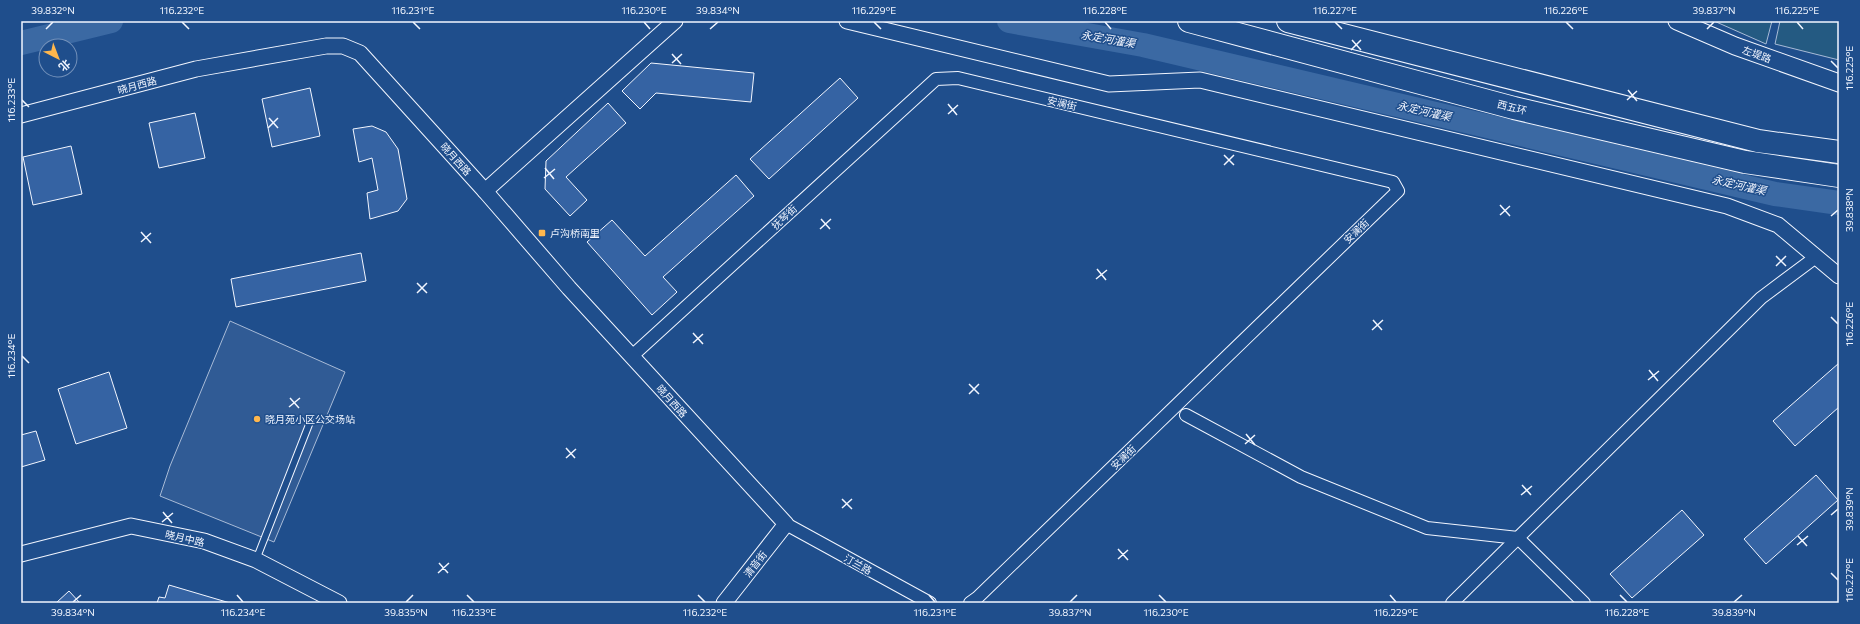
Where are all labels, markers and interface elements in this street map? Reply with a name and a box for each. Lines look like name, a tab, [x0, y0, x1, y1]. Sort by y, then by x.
text: 39.832°N	[31, 4, 75, 16]
text: 116.232°E	[160, 4, 204, 16]
text: 116.231°E	[391, 4, 435, 16]
text: 116.230°E	[621, 4, 667, 16]
text: 39.834°N	[696, 4, 740, 16]
text: 116.229°E	[852, 4, 896, 16]
text: 116.228°E	[1083, 4, 1127, 16]
text: 116.227°E	[1313, 4, 1357, 16]
text: 116.226°E	[1544, 4, 1588, 16]
text: 39.837°N	[1692, 4, 1736, 16]
text: 116.225°E	[1775, 4, 1819, 16]
water label: 永定河灌渠	[1080, 27, 1138, 50]
north arrow	[38, 38, 78, 78]
street label: 左堤路	[1741, 43, 1773, 65]
text: 116.225°E	[1843, 46, 1855, 90]
text: 北	[57, 57, 73, 74]
street label: 晓月西路	[116, 74, 158, 96]
text: 116.233°E	[5, 78, 17, 122]
street label: 安澜街	[1046, 94, 1078, 112]
water label: 永定河灌渠	[1396, 98, 1454, 123]
street label: 西五环	[1496, 98, 1528, 116]
street label: 晓月西路	[438, 140, 474, 178]
water label: 永定河灌渠	[1711, 172, 1769, 197]
text: 39.838°N	[1843, 188, 1855, 232]
street label: 抚琴街	[769, 202, 799, 232]
street label: 安澜街	[1341, 216, 1371, 246]
place label: 卢沟桥南里	[550, 227, 600, 239]
marker: 卢沟桥南里	[537, 228, 547, 238]
text: 116.226°E	[1843, 302, 1855, 346]
text: 116.234°E	[5, 334, 17, 378]
street label: 晓月西路	[654, 382, 690, 420]
place label: 晓月苑小区公交场站	[265, 413, 355, 425]
marker: 晓月苑小区公交场站	[252, 414, 262, 424]
street label: 安澜街	[1108, 442, 1138, 472]
text: 39.839°N	[1843, 487, 1855, 531]
street label: 晓月中路	[164, 528, 206, 548]
street label: 清音街	[741, 548, 769, 580]
street label: 汀兰路	[842, 551, 874, 577]
text: 116.227°E	[1843, 558, 1855, 602]
text: 39.834°N	[51, 606, 95, 618]
text: 116.234°E	[221, 606, 265, 618]
text: 39.835°N	[384, 606, 428, 618]
text: 116.233°E	[452, 606, 496, 618]
text: 116.232°E	[683, 606, 727, 618]
text: 116.231°E	[913, 606, 957, 618]
text: 39.837°N	[1048, 606, 1092, 618]
text: 116.230°E	[1143, 606, 1189, 618]
text: 116.229°E	[1374, 606, 1418, 618]
text: 116.228°E	[1605, 606, 1649, 618]
text: 39.839°N	[1712, 606, 1756, 618]

